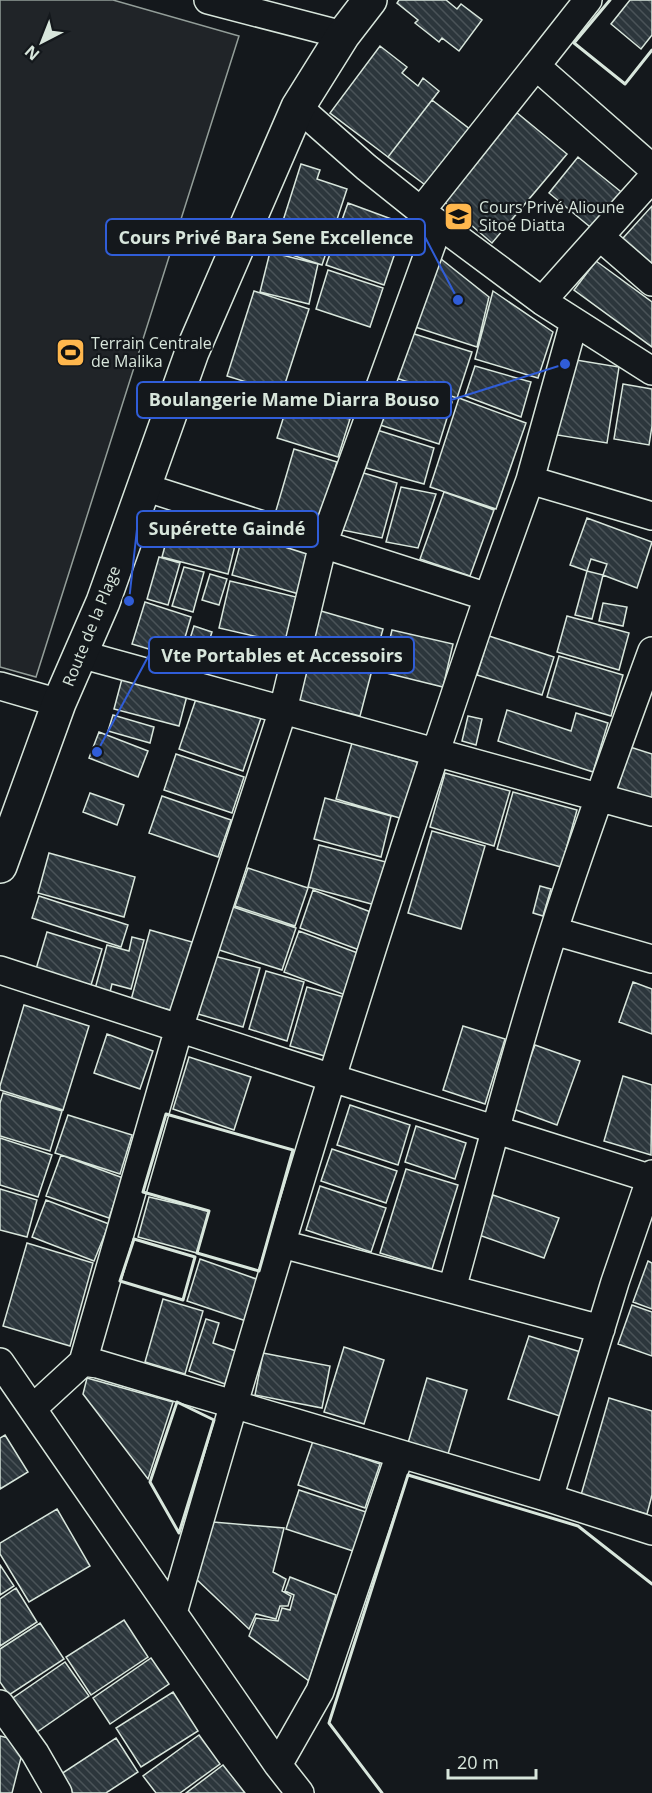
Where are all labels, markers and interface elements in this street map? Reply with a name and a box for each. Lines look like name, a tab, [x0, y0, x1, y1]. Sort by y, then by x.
north arrow	[12, 12, 72, 72]
text: N	[20, 41, 44, 66]
place label: Cours Privé Alioune Sitoe Diatta	[479, 196, 625, 236]
school or university icon: Cours Privé Alioune Sitoe Diatta	[442, 200, 474, 232]
callout: Cours Privé Bara Sene Excellence	[106, 219, 425, 255]
text: Cours Privé Bara Sene Excellence	[119, 225, 413, 249]
place label: Terrain Centrale de Malika	[91, 332, 212, 372]
sports icon: Terrain Centrale de Malika	[54, 336, 86, 368]
callout: Boulangerie Mame Diarra Bouso	[137, 382, 451, 418]
text: Boulangerie Mame Diarra Bouso	[149, 387, 439, 411]
callout: Supérette Gaindé	[137, 511, 318, 547]
text: Supérette Gaindé	[149, 516, 305, 540]
street label: Route de la Plage	[57, 562, 125, 690]
callout: Vte Portables et Accessoirs	[149, 637, 414, 673]
text: Vte Portables et Accessoirs	[161, 643, 403, 667]
scale bar	[448, 1742, 536, 1780]
text: 20 m	[457, 1750, 499, 1774]

